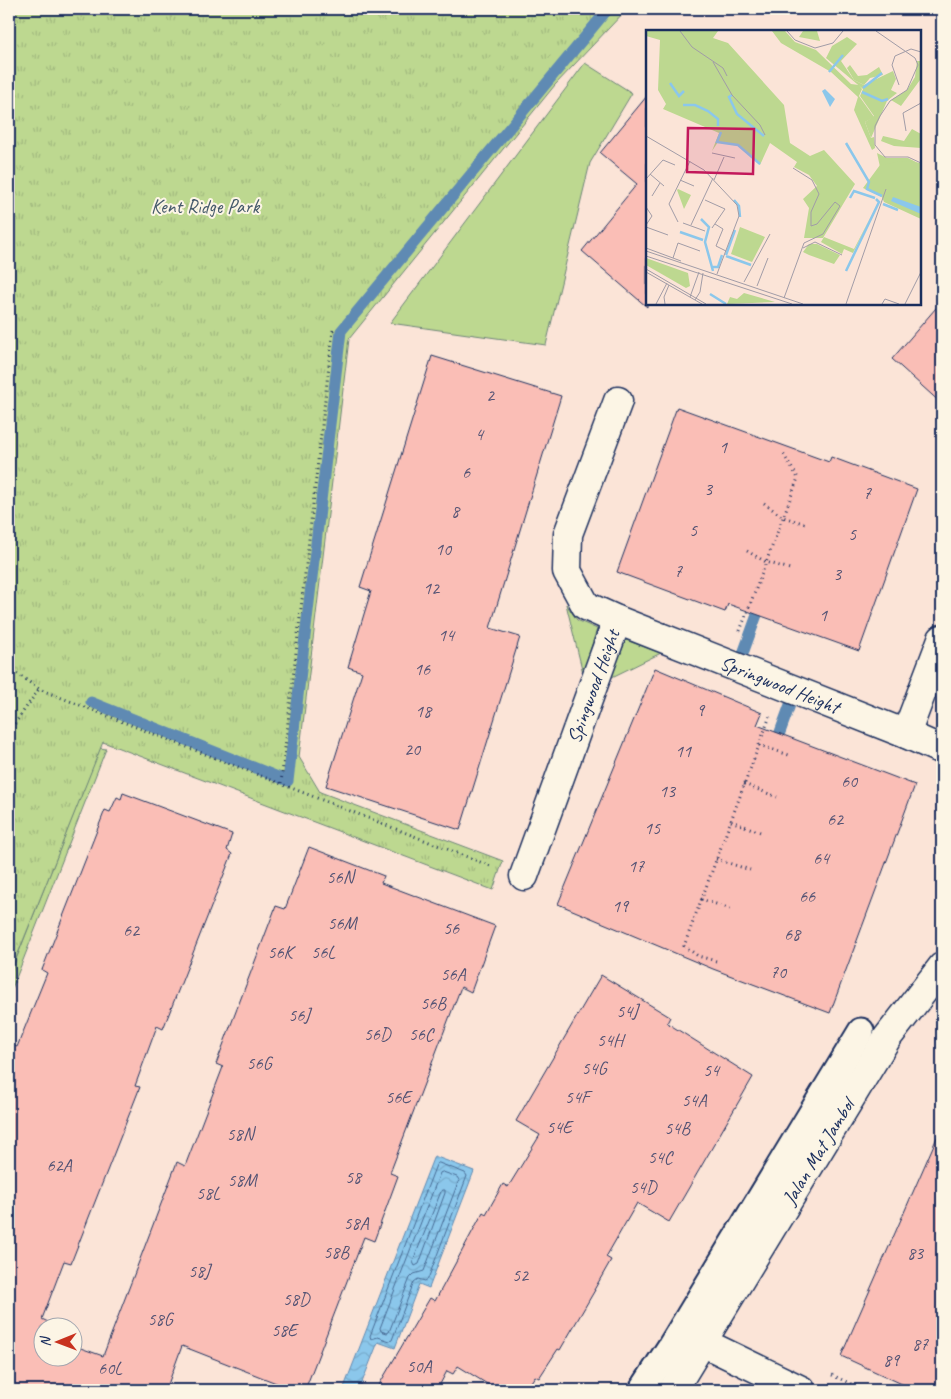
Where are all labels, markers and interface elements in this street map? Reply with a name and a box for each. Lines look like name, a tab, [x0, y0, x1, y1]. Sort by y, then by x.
inset map	[646, 30, 921, 305]
park label: Kent Ridge Park	[151, 194, 261, 219]
house number: 2	[486, 384, 496, 406]
house number: 4	[475, 423, 485, 445]
house number: 1	[719, 436, 728, 458]
house number: 6	[462, 461, 471, 483]
house number: 3	[704, 478, 714, 500]
house number: 7	[863, 482, 872, 504]
house number: 8	[451, 500, 461, 522]
house number: 5	[689, 519, 698, 541]
house number: 5	[848, 523, 857, 545]
house number: 10	[435, 538, 453, 560]
house number: 7	[674, 560, 683, 582]
house number: 3	[833, 563, 843, 585]
house number: 12	[423, 577, 441, 599]
house number: 1	[819, 604, 828, 626]
house number: 14	[438, 624, 456, 646]
street label: Spingwood Height	[561, 624, 626, 746]
street label: Springwood Height	[717, 650, 846, 720]
house number: 16	[414, 658, 431, 680]
house number: 9	[696, 699, 706, 721]
house number: 18	[415, 700, 433, 722]
house number: 20	[404, 738, 422, 760]
house number: 11	[675, 740, 692, 762]
house number: 60	[841, 770, 859, 792]
house number: 13	[659, 780, 677, 802]
house number: 62	[827, 808, 845, 830]
house number: 15	[644, 817, 661, 839]
house number: 64	[813, 847, 831, 869]
house number: 17	[628, 855, 645, 877]
house number: 56N	[327, 866, 357, 888]
house number: 66	[799, 885, 816, 907]
house number: 19	[612, 895, 630, 917]
house number: 56M	[327, 912, 359, 934]
house number: 56	[443, 917, 460, 939]
house number: 62	[123, 919, 141, 941]
house number: 68	[784, 923, 802, 945]
house number: 56K	[267, 941, 297, 963]
house number: 56L	[311, 941, 336, 963]
house number: 70	[770, 961, 788, 983]
house number: 56A	[440, 963, 467, 985]
house number: 56B	[420, 992, 447, 1014]
house number: 54J	[616, 1000, 640, 1022]
house number: 56J	[288, 1004, 312, 1026]
house number: 56D	[364, 1023, 392, 1045]
house number: 56C	[409, 1023, 436, 1045]
house number: 54H	[597, 1029, 626, 1051]
house number: 56G	[247, 1052, 274, 1074]
house number: 54G	[582, 1057, 609, 1079]
house number: 54	[703, 1059, 721, 1081]
house number: 56E	[385, 1086, 413, 1108]
house number: 54F	[565, 1086, 593, 1108]
house number: 54A	[681, 1089, 708, 1111]
street label: Jalan Mat Jambol	[776, 1091, 861, 1210]
house number: 54E	[546, 1116, 574, 1138]
house number: 54B	[664, 1117, 691, 1139]
house number: 58N	[227, 1123, 257, 1145]
house number: 54C	[648, 1146, 675, 1168]
house number: 62A	[46, 1154, 73, 1176]
house number: 58	[345, 1166, 363, 1188]
house number: 58M	[227, 1169, 259, 1191]
house number: 54D	[630, 1176, 658, 1198]
house number: 58L	[196, 1182, 221, 1204]
house number: 58A	[343, 1212, 370, 1234]
house number: 58B	[323, 1241, 350, 1263]
house number: 83	[907, 1242, 925, 1264]
house number: 58J	[188, 1260, 212, 1282]
house number: 52	[512, 1264, 530, 1286]
house number: 58D	[283, 1288, 311, 1310]
house number: 58G	[148, 1308, 175, 1330]
north arrow	[32, 1316, 82, 1366]
house number: 58E	[271, 1319, 299, 1341]
house number: 87	[912, 1333, 929, 1355]
text: N	[37, 1335, 54, 1347]
house number: 89	[883, 1349, 901, 1371]
house number: 50A	[406, 1355, 433, 1377]
house number: 60L	[98, 1357, 123, 1379]

